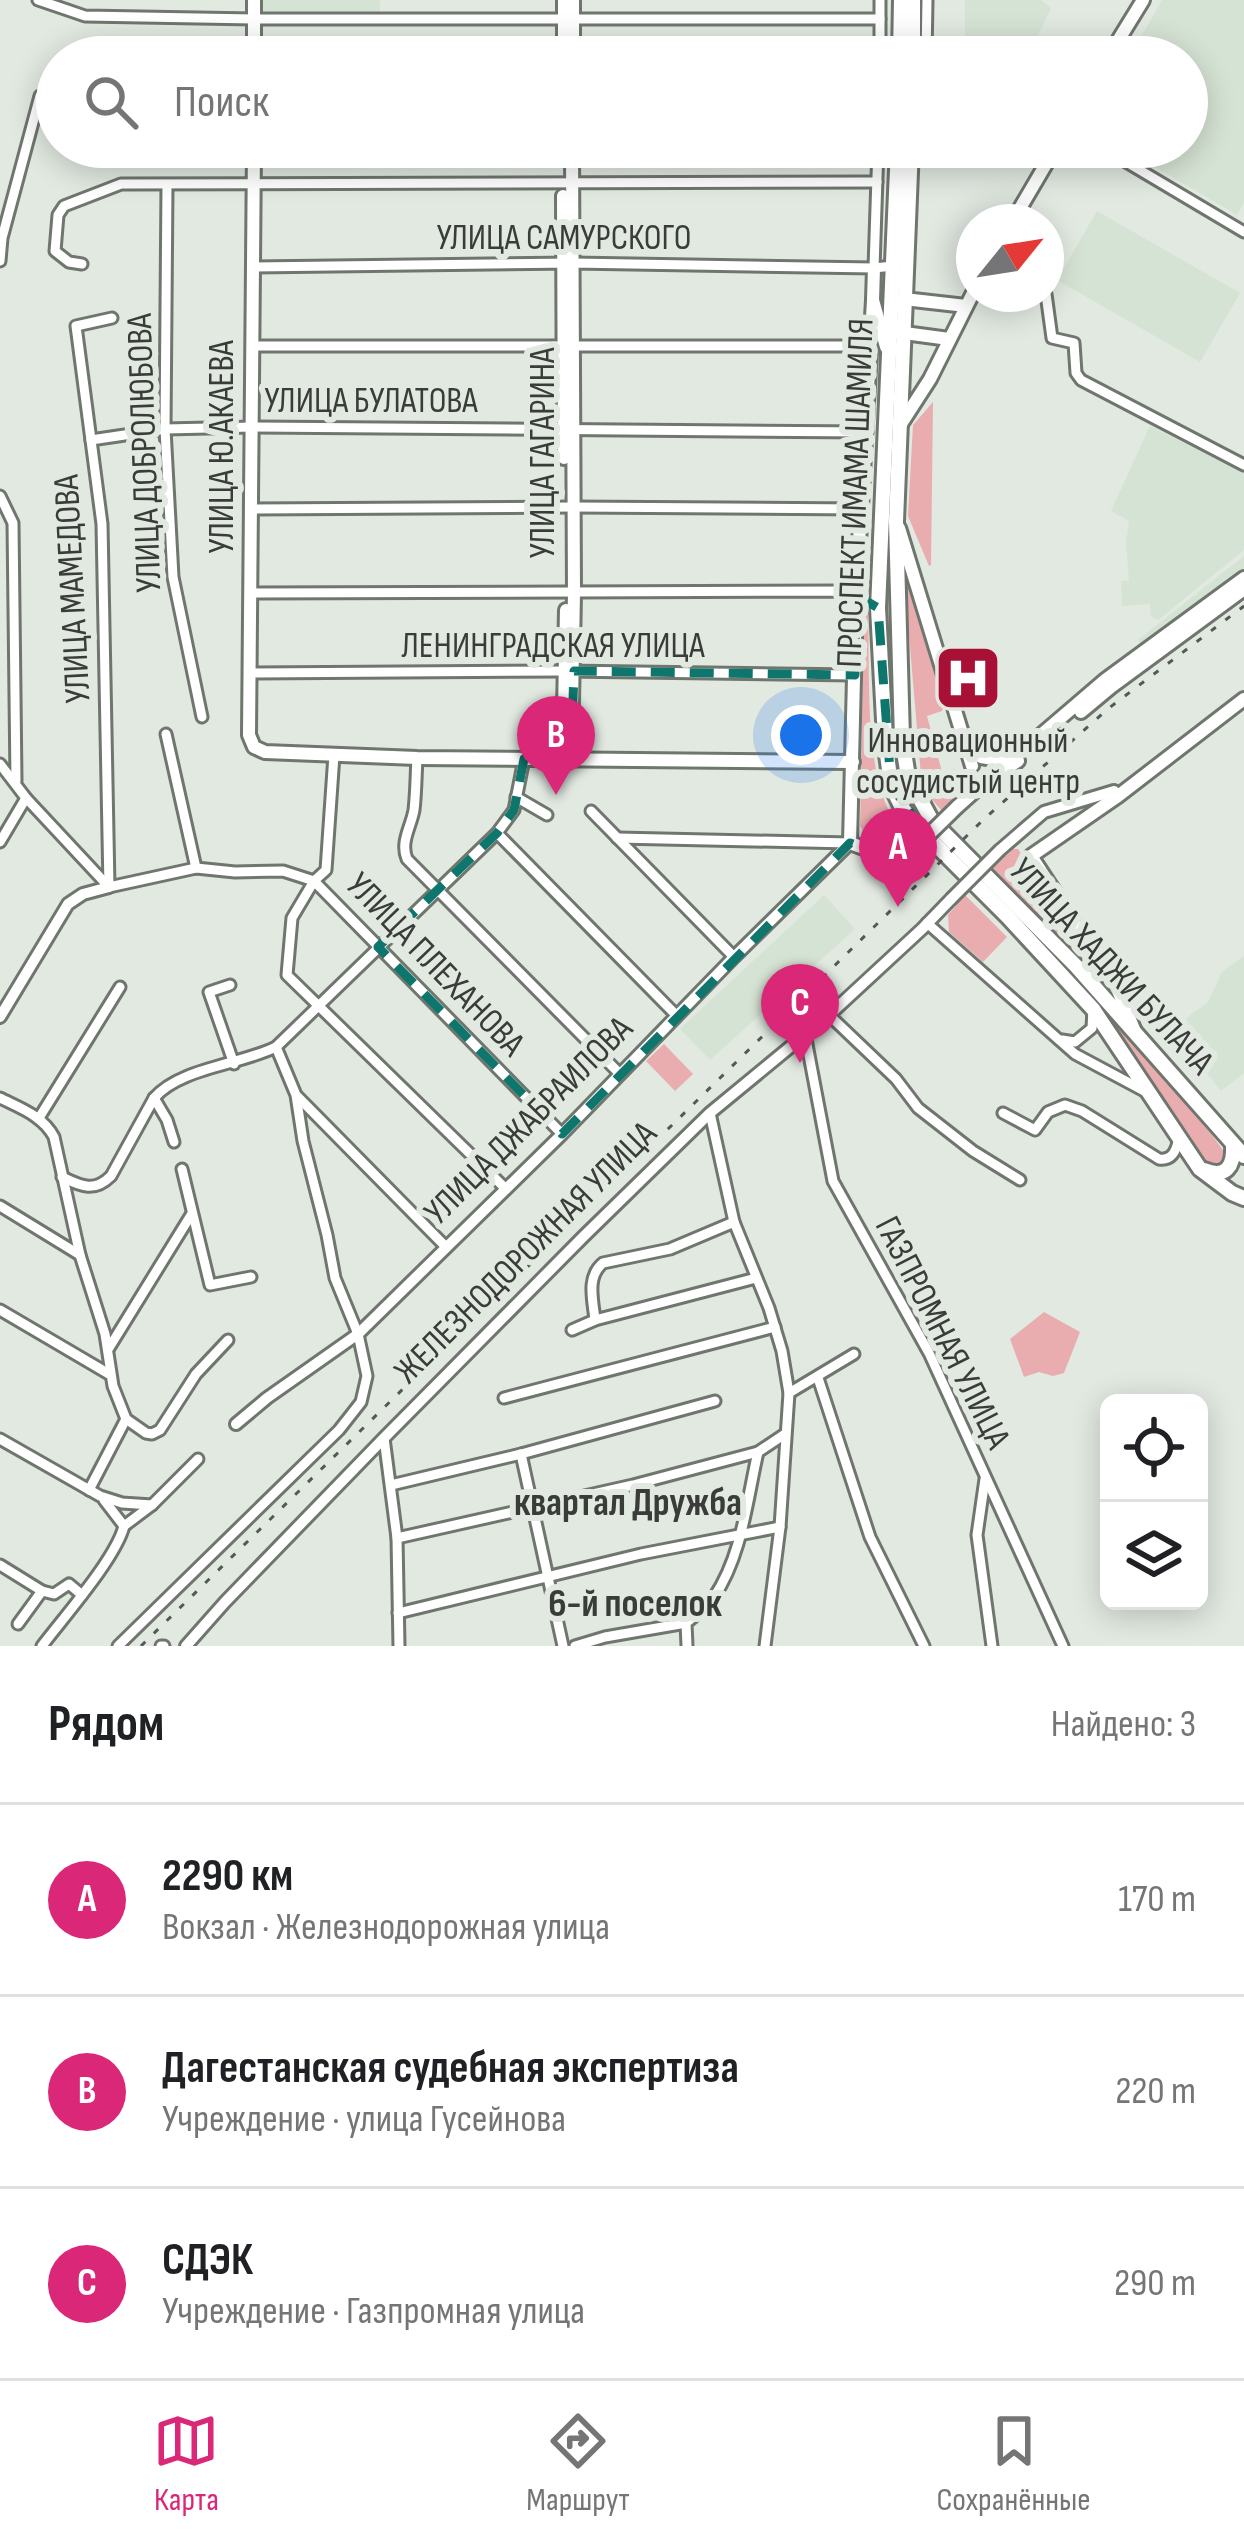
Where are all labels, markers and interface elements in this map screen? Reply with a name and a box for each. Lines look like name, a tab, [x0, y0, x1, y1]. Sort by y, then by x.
search box	[36, 36, 1208, 168]
icon: search	[78, 69, 144, 135]
text: Поиск	[174, 75, 269, 130]
north arrow	[956, 204, 1064, 312]
street label: УЛИЦА САМУРСКОГО	[436, 217, 692, 260]
street label: УЛИЦА ДОБРОЛЮБОВА	[119, 312, 171, 593]
street label: ПРОСПЕКТ ИМАМА ШАМИЛЯ	[828, 318, 884, 668]
street label: УЛИЦА Ю.АКАЕВА	[201, 340, 244, 554]
street label: УЛИЦА ГАГАРИНА	[522, 347, 565, 558]
street label: УЛИЦА БУЛАТОВА	[264, 380, 478, 423]
street label: УЛИЦА МАМЕДОВА	[46, 473, 100, 705]
street label: ЛЕНИНГРАДСКАЯ УЛИЦА	[401, 625, 705, 668]
hospital icon: Инновационный сосудистый центр	[933, 643, 1003, 713]
pin: B	[517, 696, 595, 795]
your location	[771, 705, 831, 765]
place label: Инновационный сосудистый центр	[856, 720, 1080, 804]
pin: A	[859, 808, 937, 907]
street label: УЛИЦА ХАДЖИ БУЛАЧА	[1000, 850, 1223, 1084]
street label: УЛИЦА ПЛЕХАНОВА	[337, 864, 534, 1066]
pin: C	[761, 964, 839, 1063]
street label: УЛИЦА ДЖАБРАИЛОВА	[416, 1008, 642, 1234]
street label: ЖЕЛЕЗНОДОРОЖНАЯ УЛИЦА	[386, 1113, 666, 1393]
street label: ГАЗПРОМНАЯ УЛИЦА	[865, 1210, 1019, 1457]
map controls	[1100, 1394, 1208, 1610]
button: locate	[1100, 1394, 1208, 1502]
district label: квартал Дружба	[514, 1480, 742, 1527]
button: layers	[1100, 1502, 1208, 1610]
district label: 6-й поселок	[548, 1581, 722, 1628]
text: Рядом	[48, 1694, 164, 1755]
text: Найдено: 3	[1051, 1701, 1196, 1748]
text: 2290 км	[162, 1849, 293, 1904]
text: A	[78, 1876, 96, 1923]
text: 170 m	[1118, 1876, 1196, 1923]
text: Вокзал · Железнодорожная улица	[162, 1904, 610, 1951]
text: Дагестанская судебная экспертиза	[162, 2041, 739, 2096]
text: B	[78, 2068, 96, 2115]
text: 220 m	[1115, 2068, 1196, 2115]
text: Учреждение · улица Гусейнова	[162, 2096, 566, 2143]
text: СДЭК	[162, 2233, 253, 2288]
text: C	[77, 2260, 97, 2307]
text: 290 m	[1114, 2260, 1196, 2307]
text: Учреждение · Газпромная улица	[162, 2288, 585, 2335]
tab: Карта	[153, 2408, 219, 2520]
tab: Маршрут	[526, 2408, 630, 2520]
tab: Сохранённые	[937, 2408, 1091, 2520]

